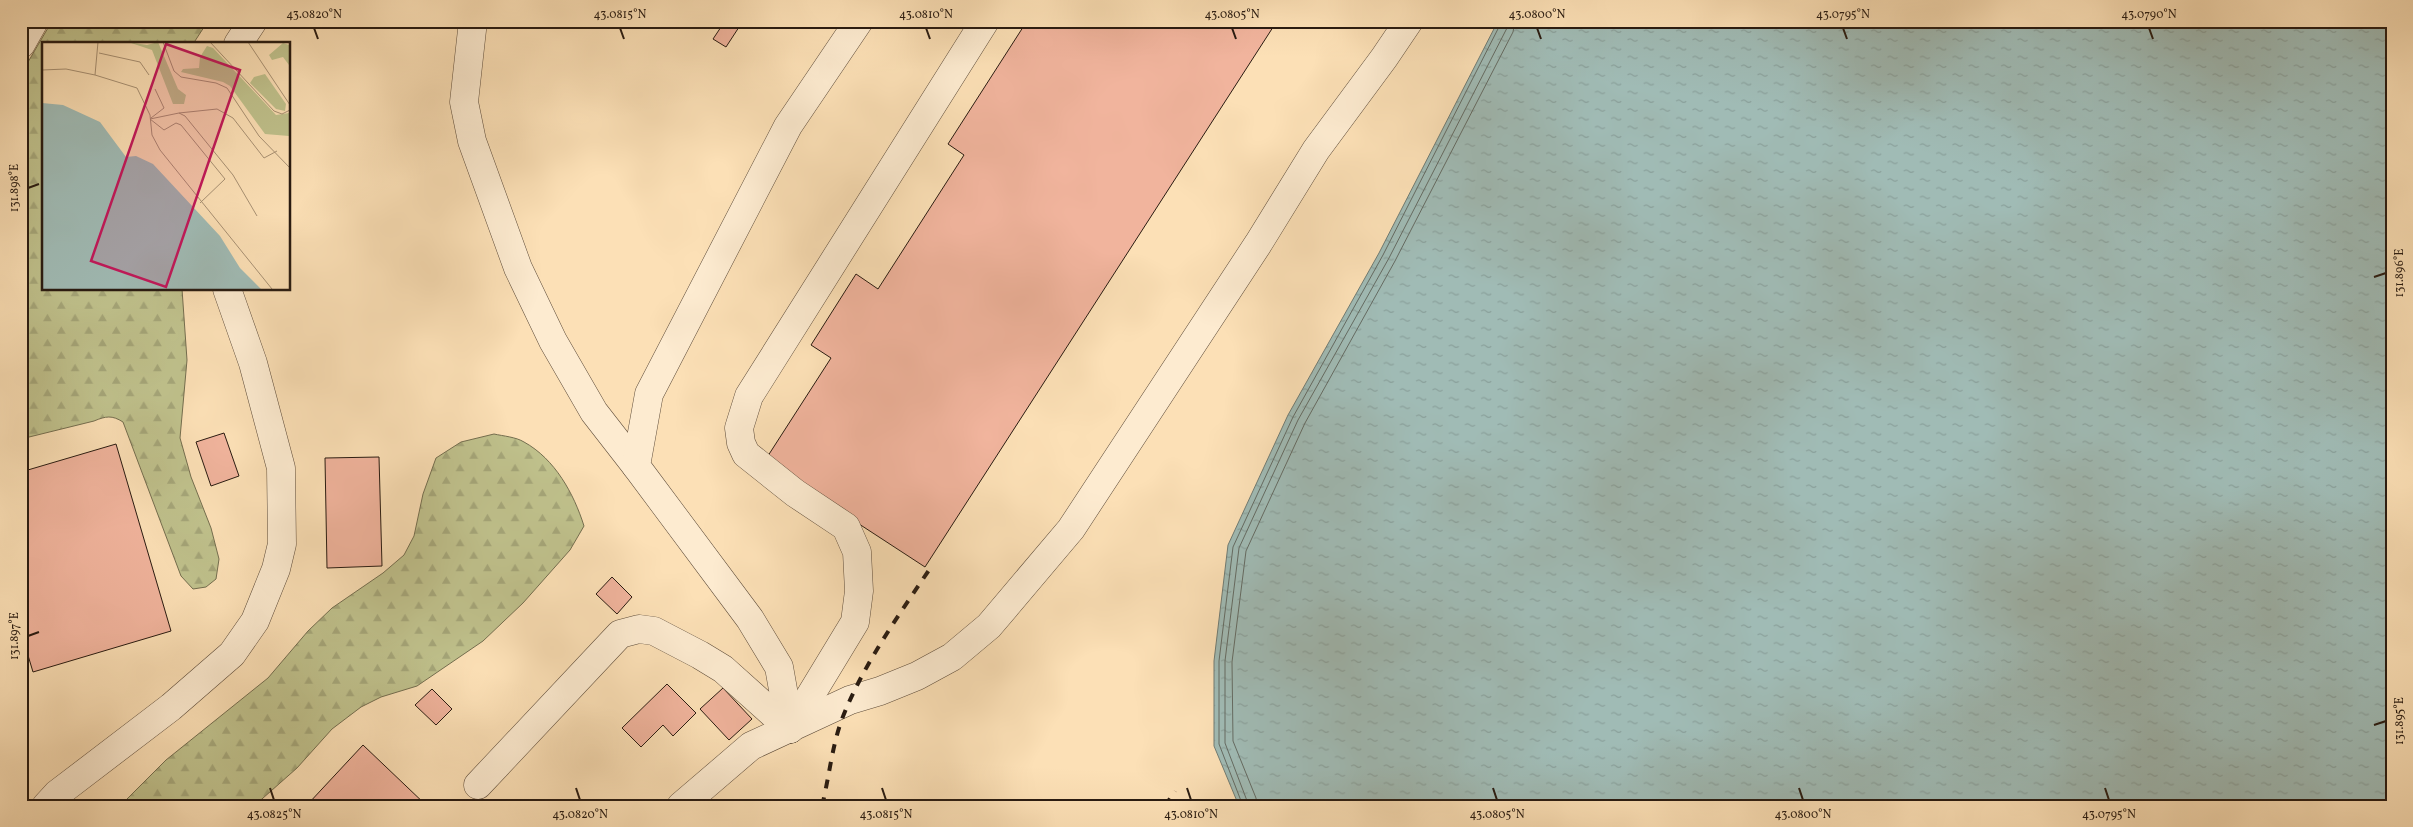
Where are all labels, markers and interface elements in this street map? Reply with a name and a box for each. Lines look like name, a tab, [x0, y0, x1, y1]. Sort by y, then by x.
text: 43.0820°N	[286, 7, 342, 23]
text: 43.0815°N	[594, 7, 646, 23]
text: 43.0810°N	[899, 7, 953, 23]
text: 43.0805°N	[1204, 7, 1260, 23]
text: 43.0800°N	[1509, 7, 1565, 23]
text: 43.0795°N	[1816, 7, 1870, 23]
text: 43.0790°N	[2121, 7, 2177, 23]
inset map	[42, 42, 290, 290]
text: 131.898°E	[7, 164, 23, 212]
text: 131.896°E	[2392, 249, 2408, 297]
text: 131.897°E	[7, 612, 23, 660]
text: 131.895°E	[2392, 697, 2408, 745]
text: 43.0825°N	[247, 807, 301, 823]
text: 43.0820°N	[552, 807, 608, 823]
text: 43.0815°N	[860, 807, 912, 823]
text: 43.0810°N	[1164, 807, 1218, 823]
text: 43.0805°N	[1469, 807, 1525, 823]
text: 43.0800°N	[1775, 807, 1831, 823]
text: 43.0795°N	[2082, 807, 2136, 823]

